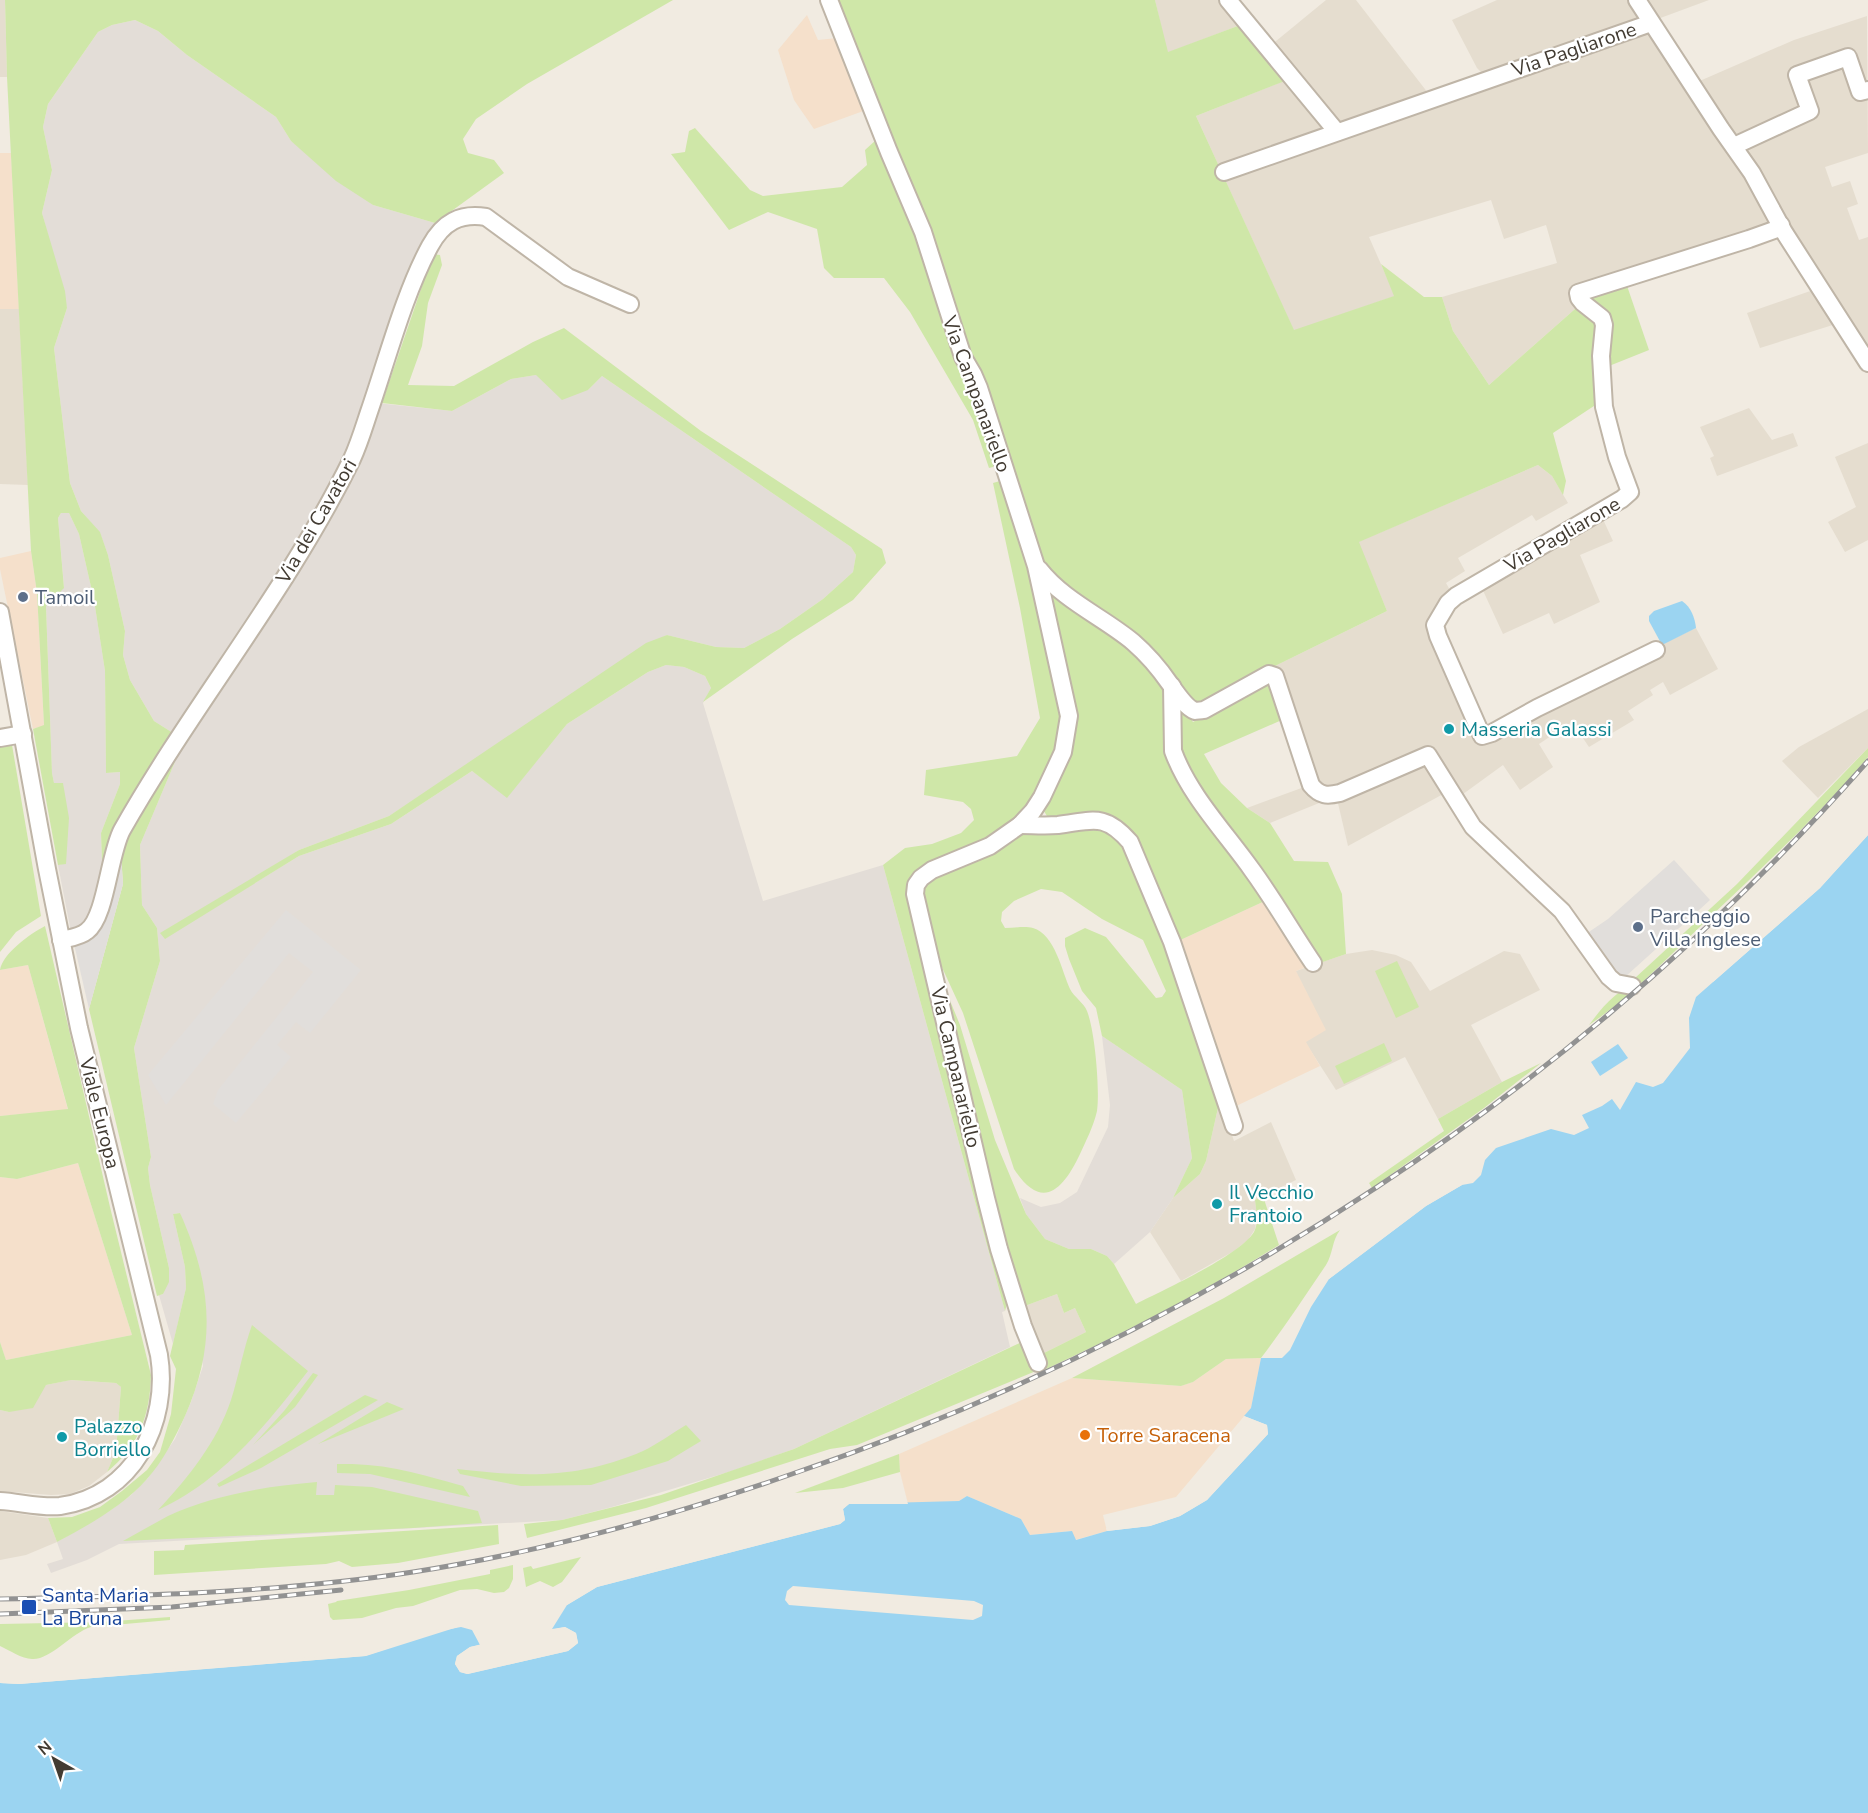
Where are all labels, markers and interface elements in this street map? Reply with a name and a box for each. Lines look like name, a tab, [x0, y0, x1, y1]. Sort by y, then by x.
street label: Via Pagliarone	[1507, 16, 1640, 84]
street label: Via Campanariello	[935, 311, 1017, 476]
street label: Via dei Cavatori	[269, 454, 363, 590]
street label: Via Pagliarone	[1498, 490, 1625, 579]
place label: Tamoil	[35, 584, 95, 611]
marker: Tamoil	[16, 590, 30, 604]
place label: Masseria Galassi	[1461, 716, 1612, 743]
marker: Masseria Galassi	[1442, 722, 1456, 736]
place label: Parcheggio Villa Inglese	[1649, 903, 1761, 953]
marker: Parcheggio Villa Inglese	[1631, 920, 1645, 934]
street label: Via Campanariello	[924, 983, 987, 1150]
street label: Viale Europa	[72, 1054, 126, 1172]
place label: Il Vecchio Frantoio	[1229, 1179, 1314, 1229]
marker: Il Vecchio Frantoio	[1210, 1197, 1224, 1211]
place label: Palazzo Borriello	[74, 1413, 151, 1463]
place label: Torre Saracena	[1097, 1422, 1231, 1449]
marker: Torre Saracena	[1078, 1428, 1092, 1442]
marker: Palazzo Borriello	[55, 1430, 69, 1444]
place label: Santa Maria La Bruna	[42, 1582, 149, 1632]
marker: Santa Maria La Bruna	[20, 1598, 38, 1616]
north arrow	[24, 1729, 84, 1789]
text: N	[33, 1736, 57, 1761]

